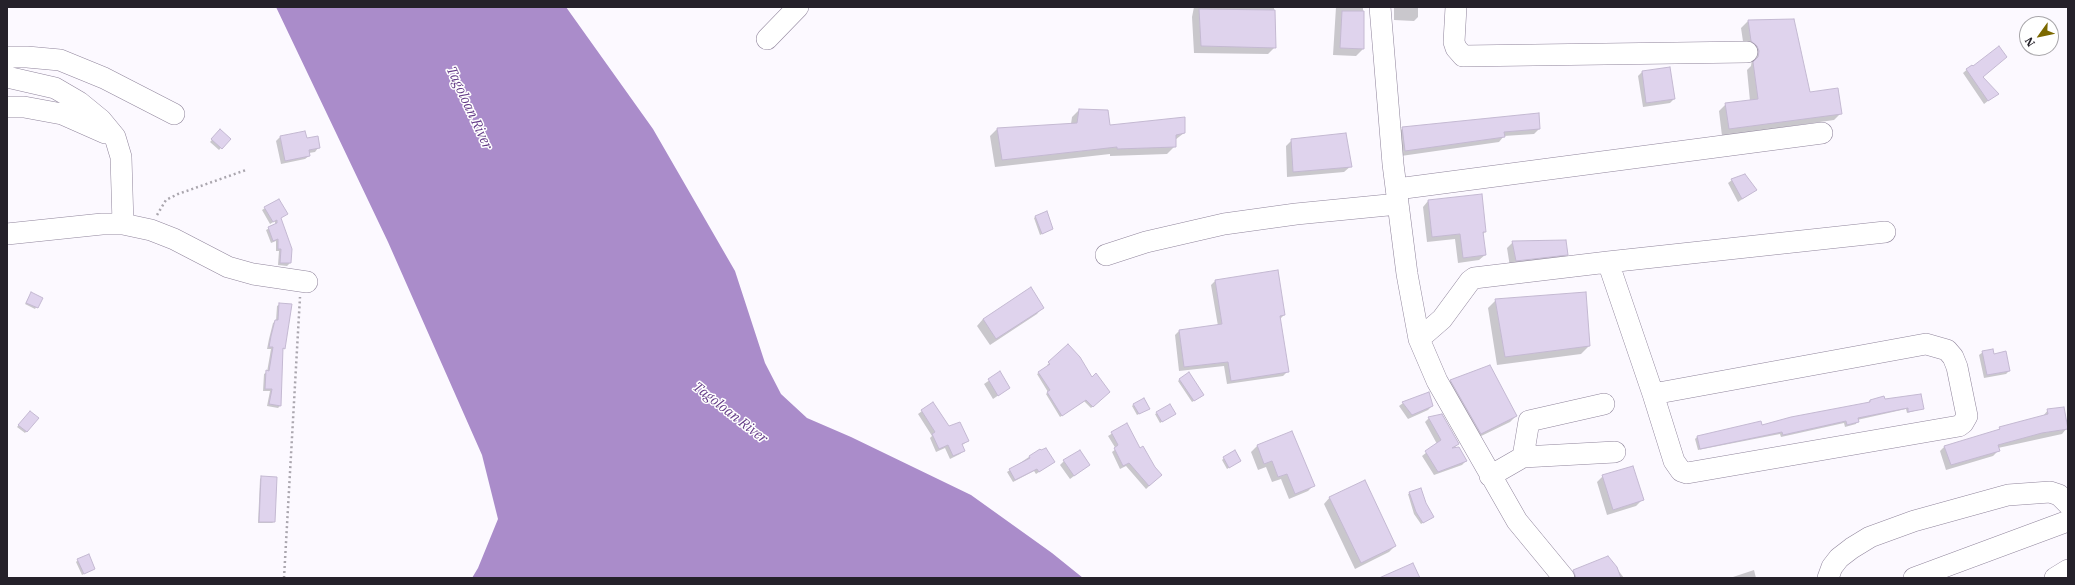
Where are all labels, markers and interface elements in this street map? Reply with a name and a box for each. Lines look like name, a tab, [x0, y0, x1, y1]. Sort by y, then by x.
north arrow	[2019, 16, 2059, 56]
text: N	[2022, 35, 2038, 49]
water label: Tagoloan River	[442, 64, 496, 152]
water label: Tagoloan River	[689, 379, 771, 447]

